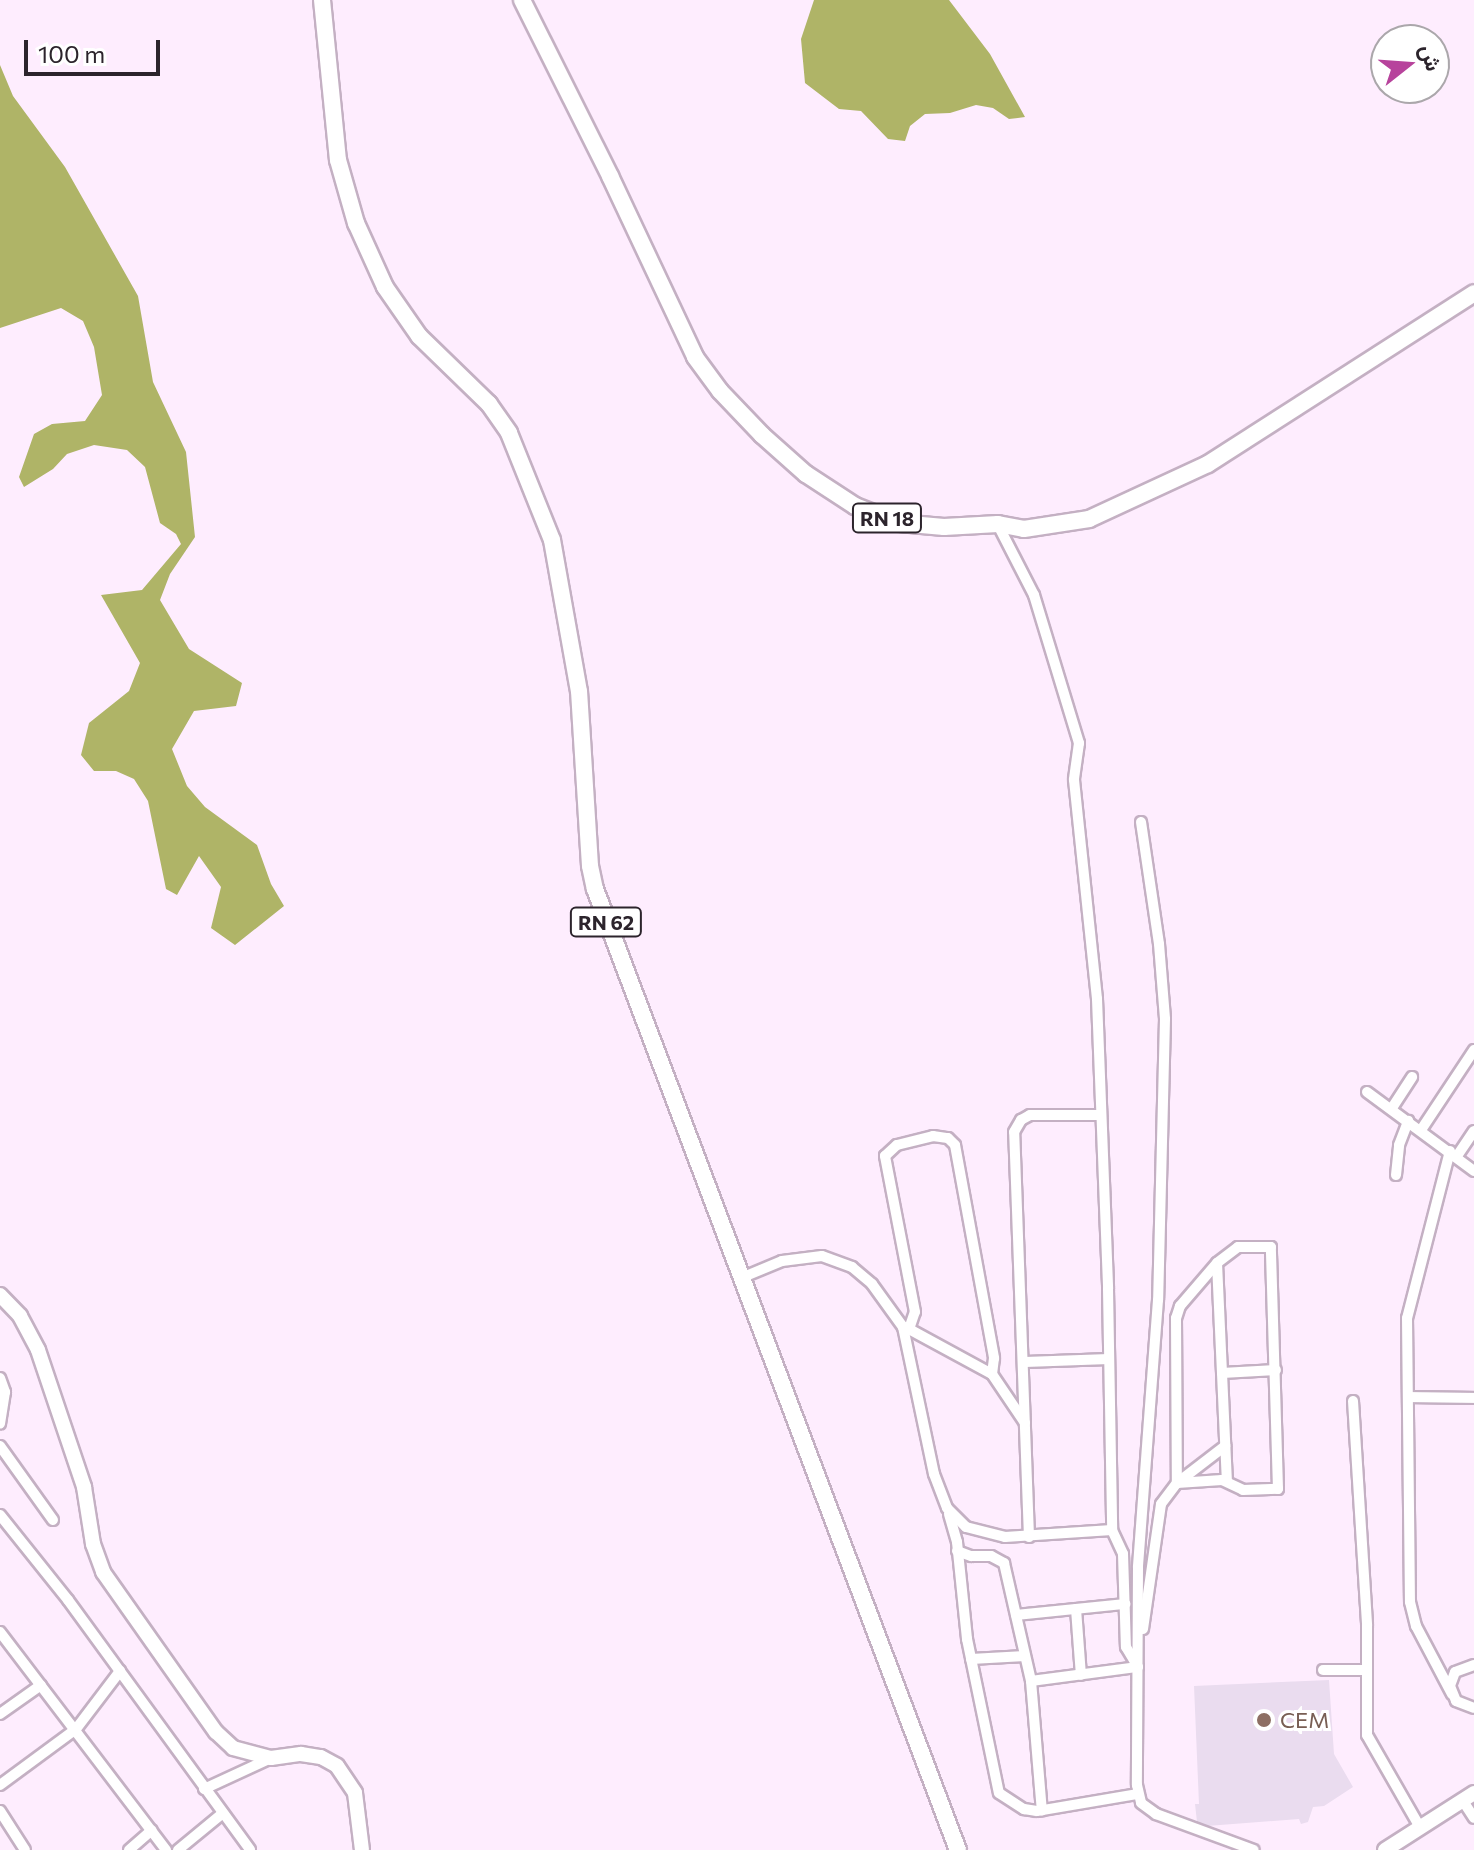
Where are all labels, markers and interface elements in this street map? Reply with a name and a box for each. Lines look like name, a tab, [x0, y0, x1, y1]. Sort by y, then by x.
scale bar	[28, 24, 164, 74]
north arrow	[1370, 24, 1450, 104]
text: 100 m	[38, 39, 105, 68]
text: ش	[1415, 41, 1448, 74]
road number: RN 18	[851, 502, 923, 534]
road number: RN 62	[568, 906, 644, 938]
place label: CEM	[1280, 1707, 1329, 1733]
marker: CEM	[1255, 1711, 1273, 1729]

